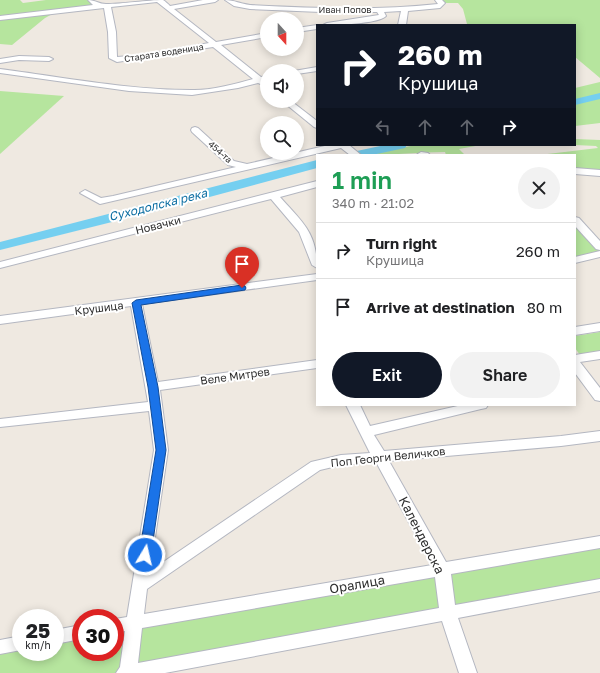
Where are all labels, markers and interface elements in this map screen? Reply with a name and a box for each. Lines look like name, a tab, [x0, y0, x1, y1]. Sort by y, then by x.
street label: Иван Попов	[319, 4, 371, 15]
north arrow	[260, 12, 304, 56]
map controls	[260, 12, 304, 160]
text: 260 m	[398, 38, 483, 71]
icon: right	[332, 40, 384, 92]
street label: Старата воденица	[123, 41, 204, 64]
button: sound	[260, 64, 304, 108]
text: Крушица	[398, 72, 478, 94]
button: search	[260, 116, 304, 160]
icon: left	[372, 116, 394, 138]
icon: ahead	[414, 116, 436, 138]
icon: ahead	[456, 116, 478, 138]
icon: right	[498, 116, 520, 138]
street label: 454-та	[206, 138, 235, 165]
text: 1 min	[332, 165, 392, 194]
button: close	[518, 167, 560, 209]
water label: Суходолска река	[107, 185, 210, 224]
text: 340 m · 21:02	[332, 195, 414, 211]
street label: Новачки	[134, 213, 182, 236]
text: Turn right	[366, 234, 437, 252]
icon: right	[332, 240, 354, 262]
text: 260 m	[516, 242, 560, 260]
pin	[225, 247, 259, 288]
text: Крушица	[366, 252, 424, 268]
icon: arrive	[231, 253, 253, 275]
icon: arrive	[332, 296, 354, 318]
street label: Крушица	[74, 298, 124, 317]
text: Arrive at destination	[366, 298, 515, 316]
text: 80 m	[527, 298, 562, 316]
button: Exit	[332, 352, 442, 398]
button: Share	[450, 352, 560, 398]
street label: Веле Митрев	[199, 364, 271, 387]
street label: Поп Георги Величков	[330, 444, 446, 469]
street label: Календерска	[396, 494, 448, 576]
position arrow	[124, 534, 166, 576]
street label: Оралица	[328, 571, 386, 597]
speed limit sign: 30	[72, 609, 124, 661]
text: 25	[26, 618, 50, 642]
text: km/h	[25, 639, 51, 651]

